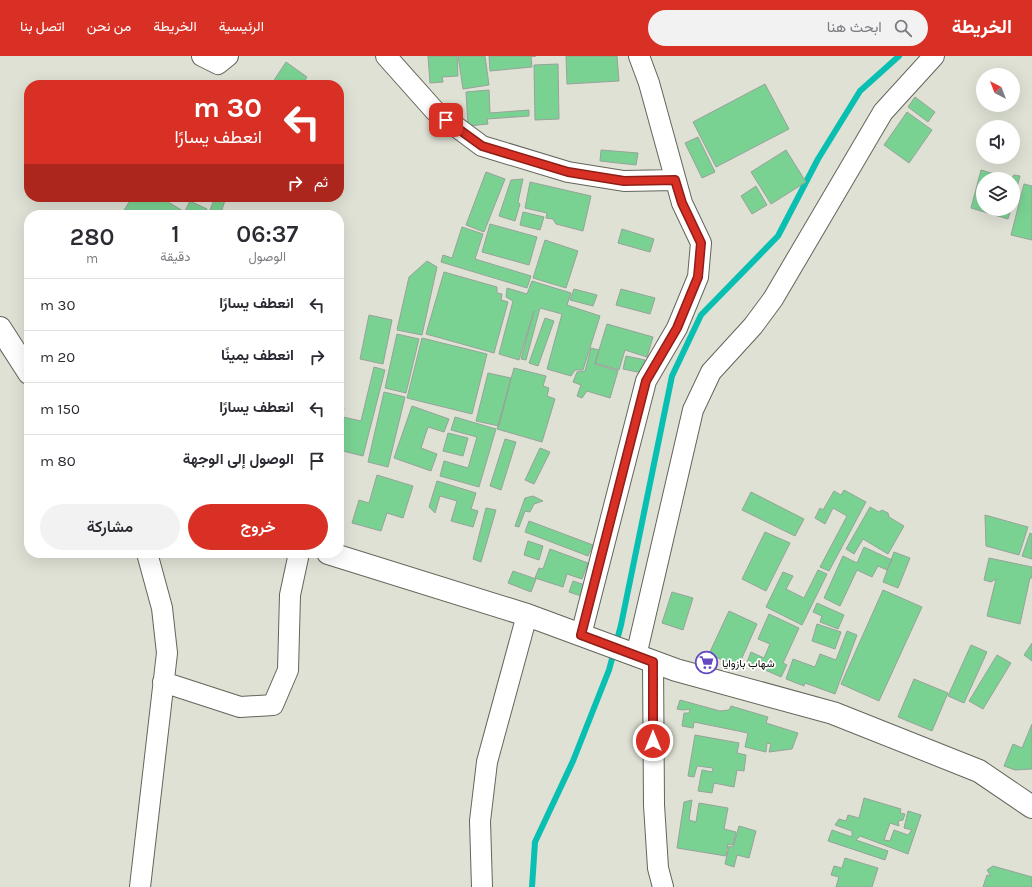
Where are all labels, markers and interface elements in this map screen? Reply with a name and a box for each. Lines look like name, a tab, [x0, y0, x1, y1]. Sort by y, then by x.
search box	[648, 10, 928, 46]
text: الخريطة	[952, 16, 1012, 38]
icon: search	[892, 17, 914, 39]
text: اتصل بنا	[20, 18, 65, 35]
text: من نحن	[87, 18, 131, 35]
text: الخريطة	[153, 18, 197, 35]
text: الرئيسية	[219, 18, 264, 35]
text: ابحث هنا	[827, 18, 882, 36]
north arrow	[976, 68, 1020, 112]
map controls	[976, 68, 1020, 216]
text: 30 m	[193, 91, 262, 124]
icon: left	[276, 96, 328, 148]
pin	[429, 103, 463, 137]
icon: arrive	[435, 109, 457, 131]
button: sound	[976, 120, 1020, 164]
text: انعطف يسارًا	[175, 126, 262, 148]
icon: right	[284, 172, 306, 194]
button: layers	[976, 172, 1020, 216]
text: ثم	[314, 173, 328, 191]
text: 1	[171, 220, 180, 248]
text: 06:37	[236, 220, 298, 248]
text: 280	[70, 223, 114, 251]
text: دقيقة	[160, 249, 190, 264]
text: الوصول	[248, 249, 286, 264]
text: m	[86, 251, 98, 266]
text: انعطف يسارًا	[219, 294, 294, 312]
icon: left	[306, 294, 328, 316]
text: 30 m	[40, 296, 75, 314]
text: انعطف يمينًا	[221, 346, 294, 364]
icon: right	[306, 346, 328, 368]
text: 20 m	[40, 348, 75, 366]
text: انعطف يسارًا	[219, 398, 294, 416]
icon: left	[306, 398, 328, 420]
text: 150 m	[40, 400, 80, 418]
text: الوصول إلى الوجهة	[183, 450, 294, 468]
icon: arrive	[306, 450, 328, 472]
text: 80 m	[40, 452, 76, 470]
button: مشاركة	[40, 504, 180, 550]
button: خروج	[188, 504, 328, 550]
supermarket icon: شهاب بازوايا	[693, 650, 719, 676]
place label: شهاب بازوايا	[722, 657, 775, 670]
position arrow	[632, 720, 674, 762]

